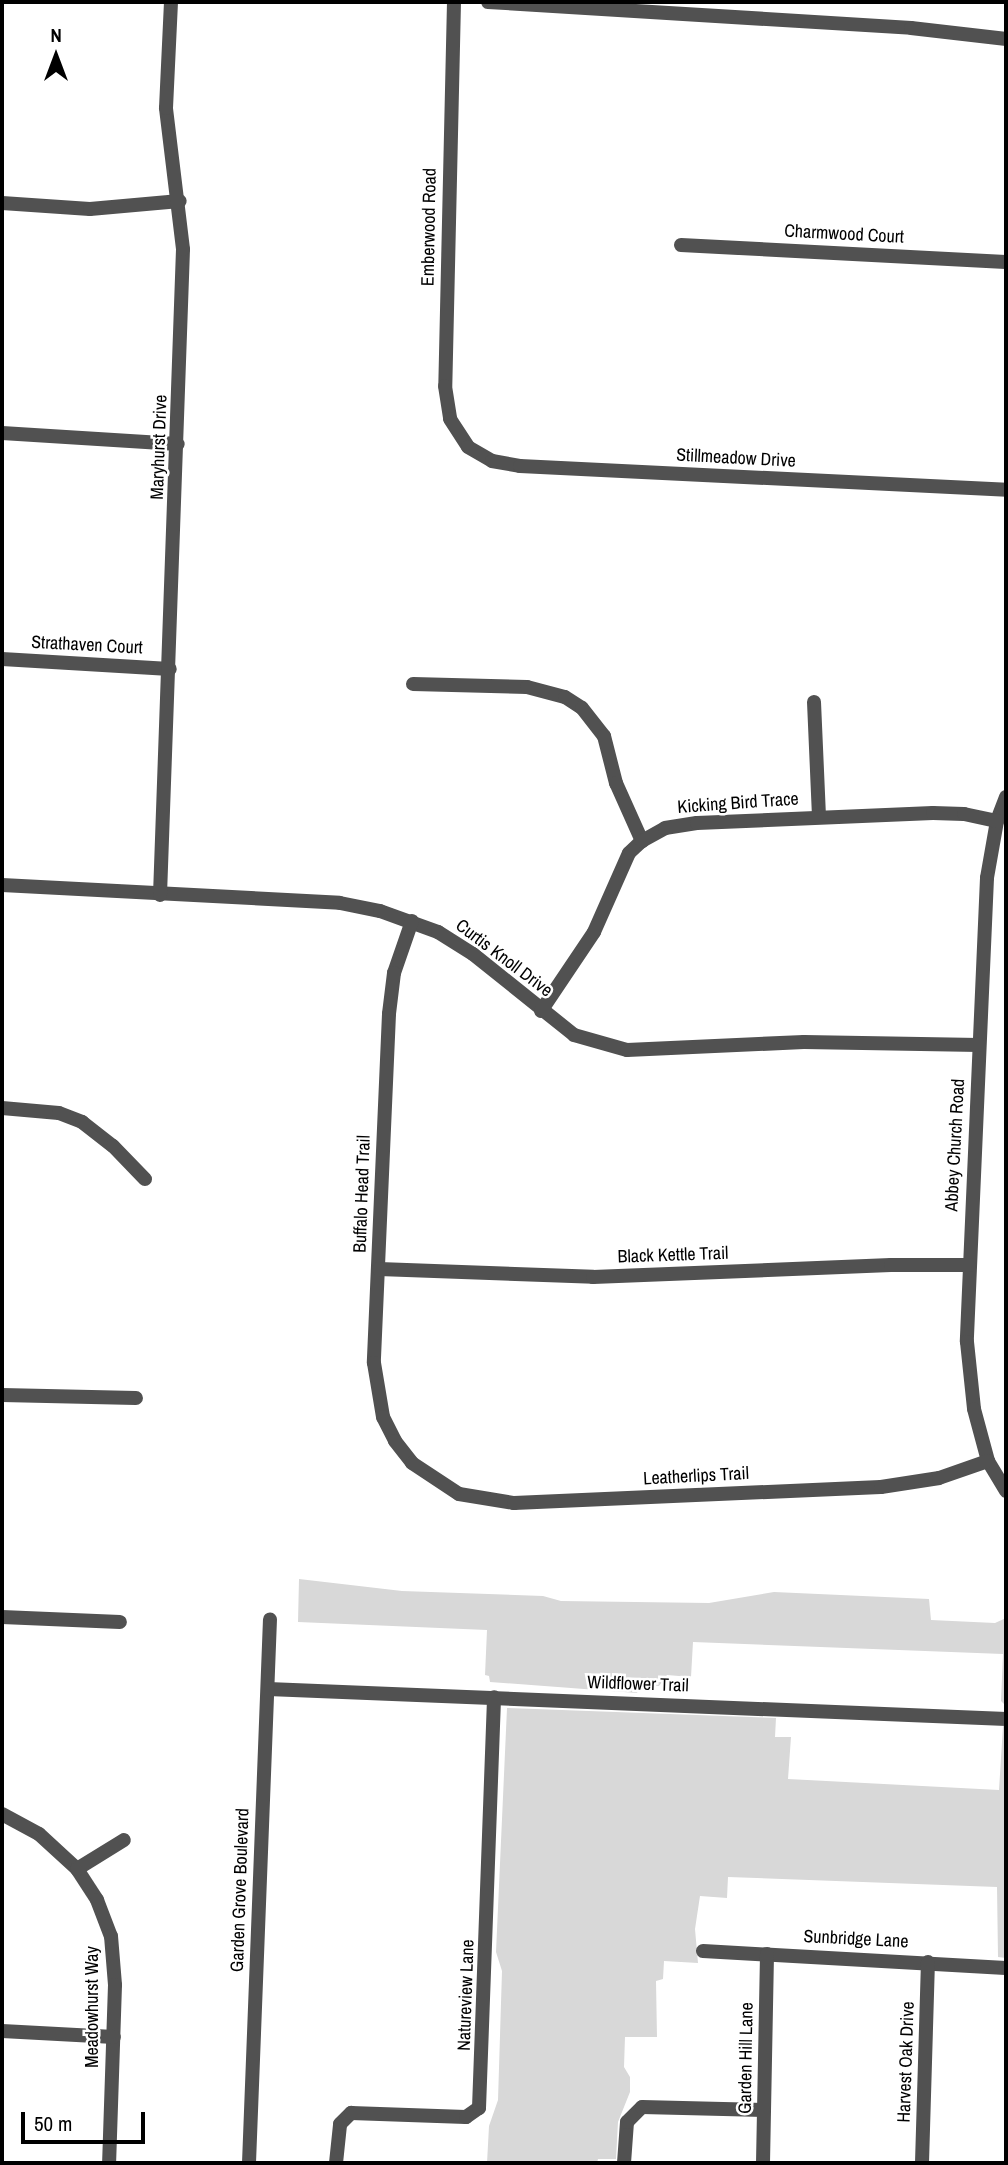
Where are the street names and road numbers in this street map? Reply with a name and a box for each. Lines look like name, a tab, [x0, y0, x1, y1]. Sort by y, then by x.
street label: Emberwood Road	[417, 168, 441, 286]
street label: Charmwood Court	[784, 220, 904, 248]
street label: Maryhurst Drive	[146, 394, 172, 500]
street label: Stillmeadow Drive	[676, 444, 796, 472]
street label: Strathaven Court	[31, 631, 143, 659]
street label: Kicking Bird Trace	[677, 788, 799, 818]
street label: Curtis Knoll Drive	[451, 915, 557, 1001]
street label: Abbey Church Road	[941, 1078, 969, 1212]
street label: Buffalo Head Trail	[349, 1135, 375, 1253]
street label: Black Kettle Trail	[617, 1242, 729, 1268]
street label: Leatherlips Trail	[642, 1462, 750, 1490]
street label: Wildflower Trail	[587, 1671, 689, 1697]
street label: Garden Grove Boulevard	[226, 1808, 254, 1972]
street label: Sunbridge Lane	[803, 1925, 909, 1953]
street label: Natureview Lane	[453, 1939, 479, 2051]
street label: Meadowhurst Way	[81, 1946, 103, 2068]
street label: Harvest Oak Drive	[893, 2001, 919, 2123]
street label: Garden Hill Lane	[734, 2002, 758, 2114]

